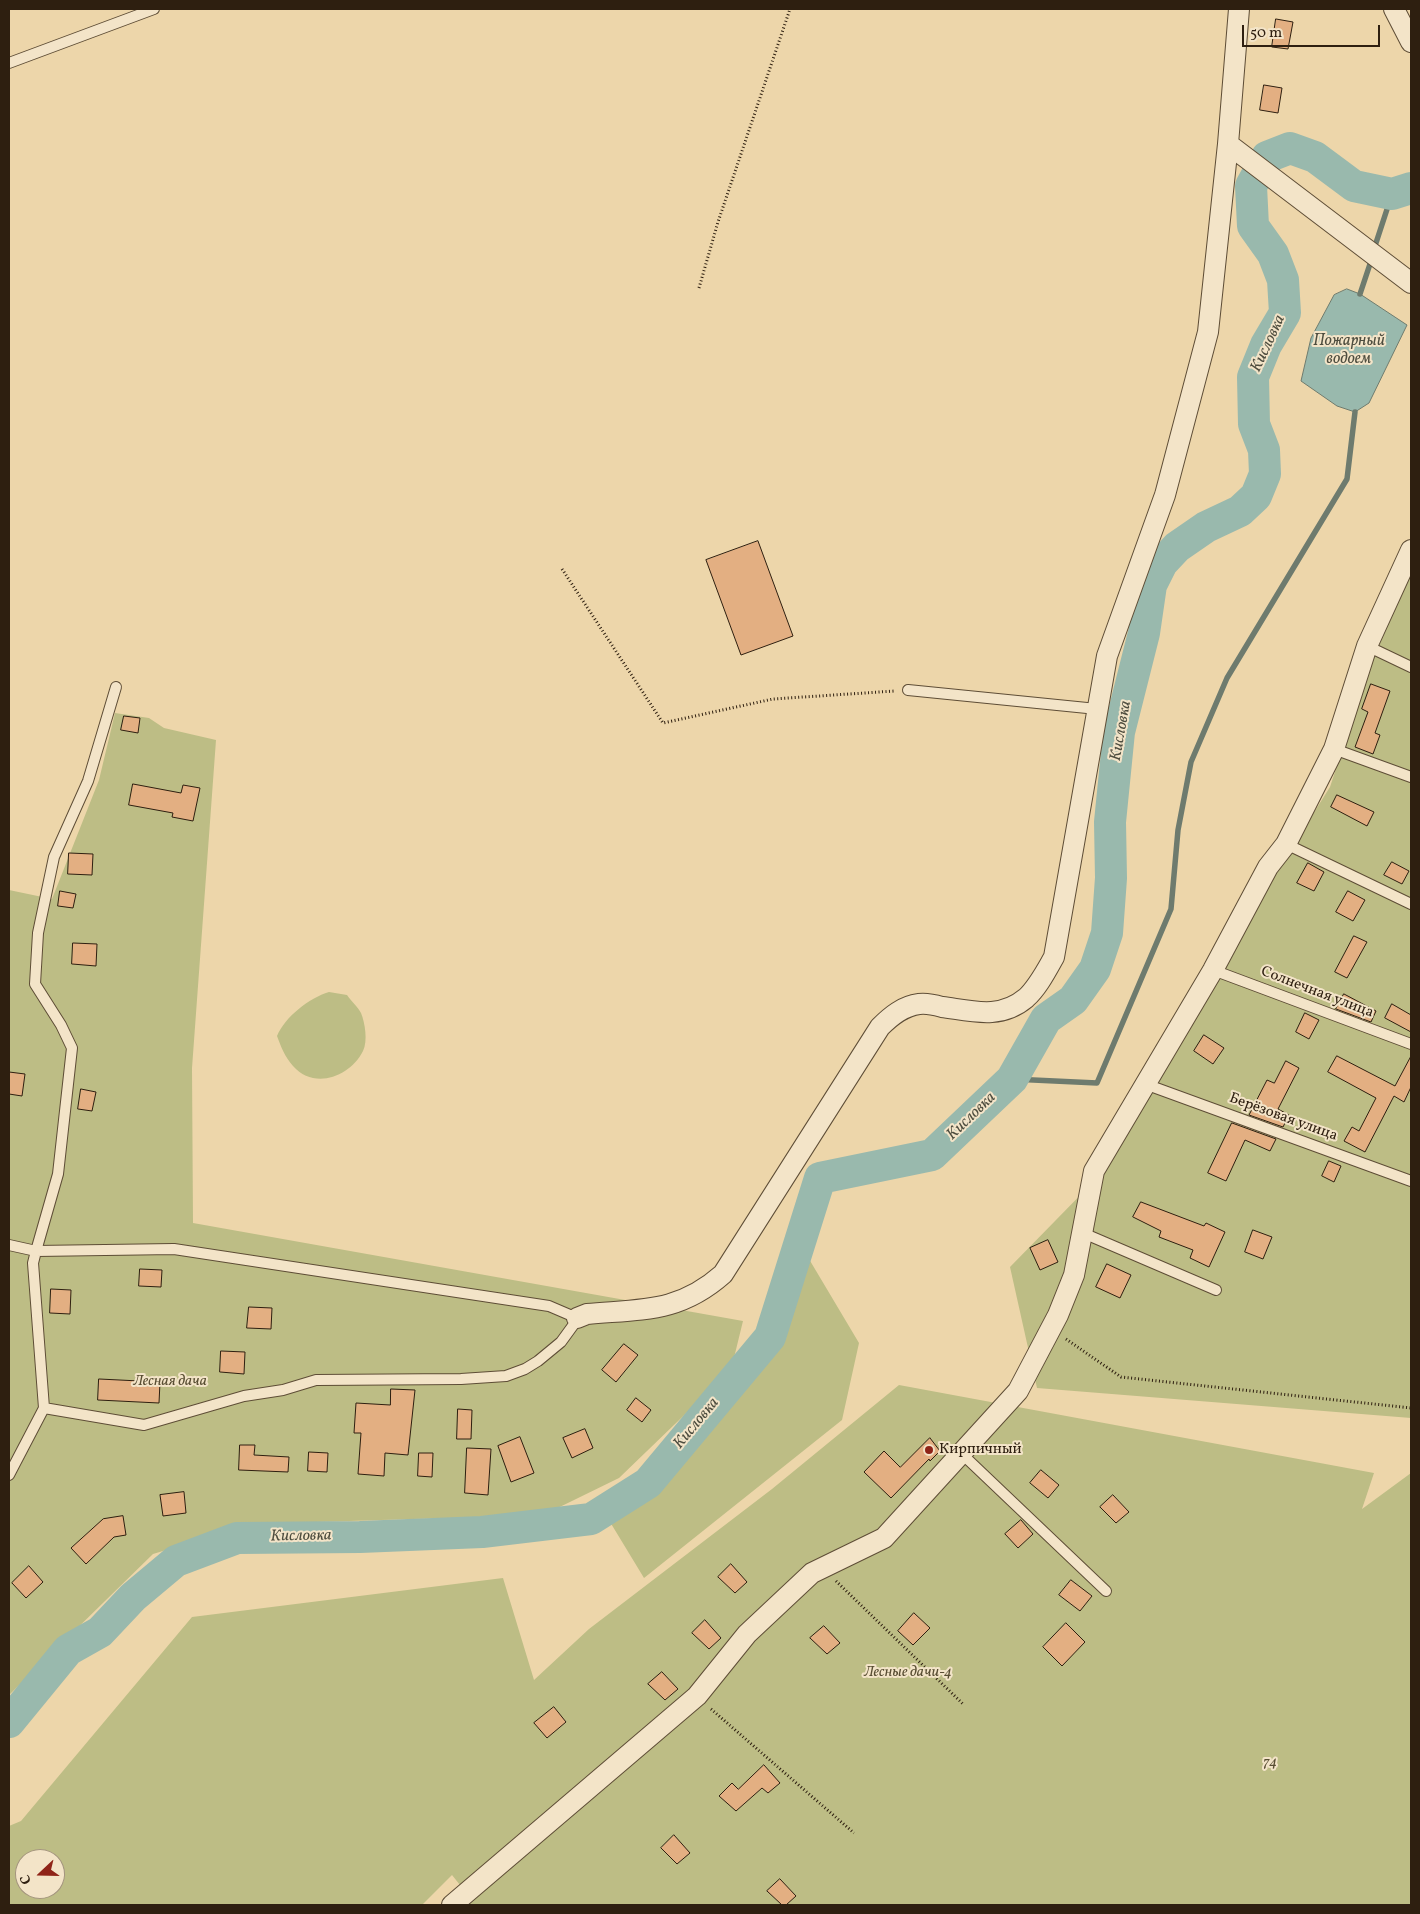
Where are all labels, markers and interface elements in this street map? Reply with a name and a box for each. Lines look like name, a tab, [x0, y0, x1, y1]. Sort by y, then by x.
scale bar	[1245, 15, 1382, 47]
text: 50 m	[1250, 23, 1282, 44]
water label: Кисловка	[1247, 312, 1291, 376]
water label: Пожарный водоем	[1313, 332, 1385, 370]
water label: Кисловка	[1107, 699, 1137, 763]
street label: Солнечная улица	[1258, 963, 1376, 1023]
water label: Кисловка	[943, 1089, 1001, 1145]
street label: Берёзовая улица	[1226, 1090, 1340, 1146]
park label: Лесная дача	[133, 1373, 207, 1391]
water label: Кисловка	[670, 1394, 724, 1454]
place label: Кирпичный	[939, 1441, 1022, 1459]
marker: Кирпичный	[923, 1444, 935, 1456]
water label: Кисловка	[270, 1527, 332, 1547]
park label: Лесные дачи-4	[864, 1664, 952, 1682]
park label: 74	[1263, 1754, 1277, 1772]
north arrow	[15, 1849, 65, 1899]
text: С	[16, 1872, 37, 1887]

